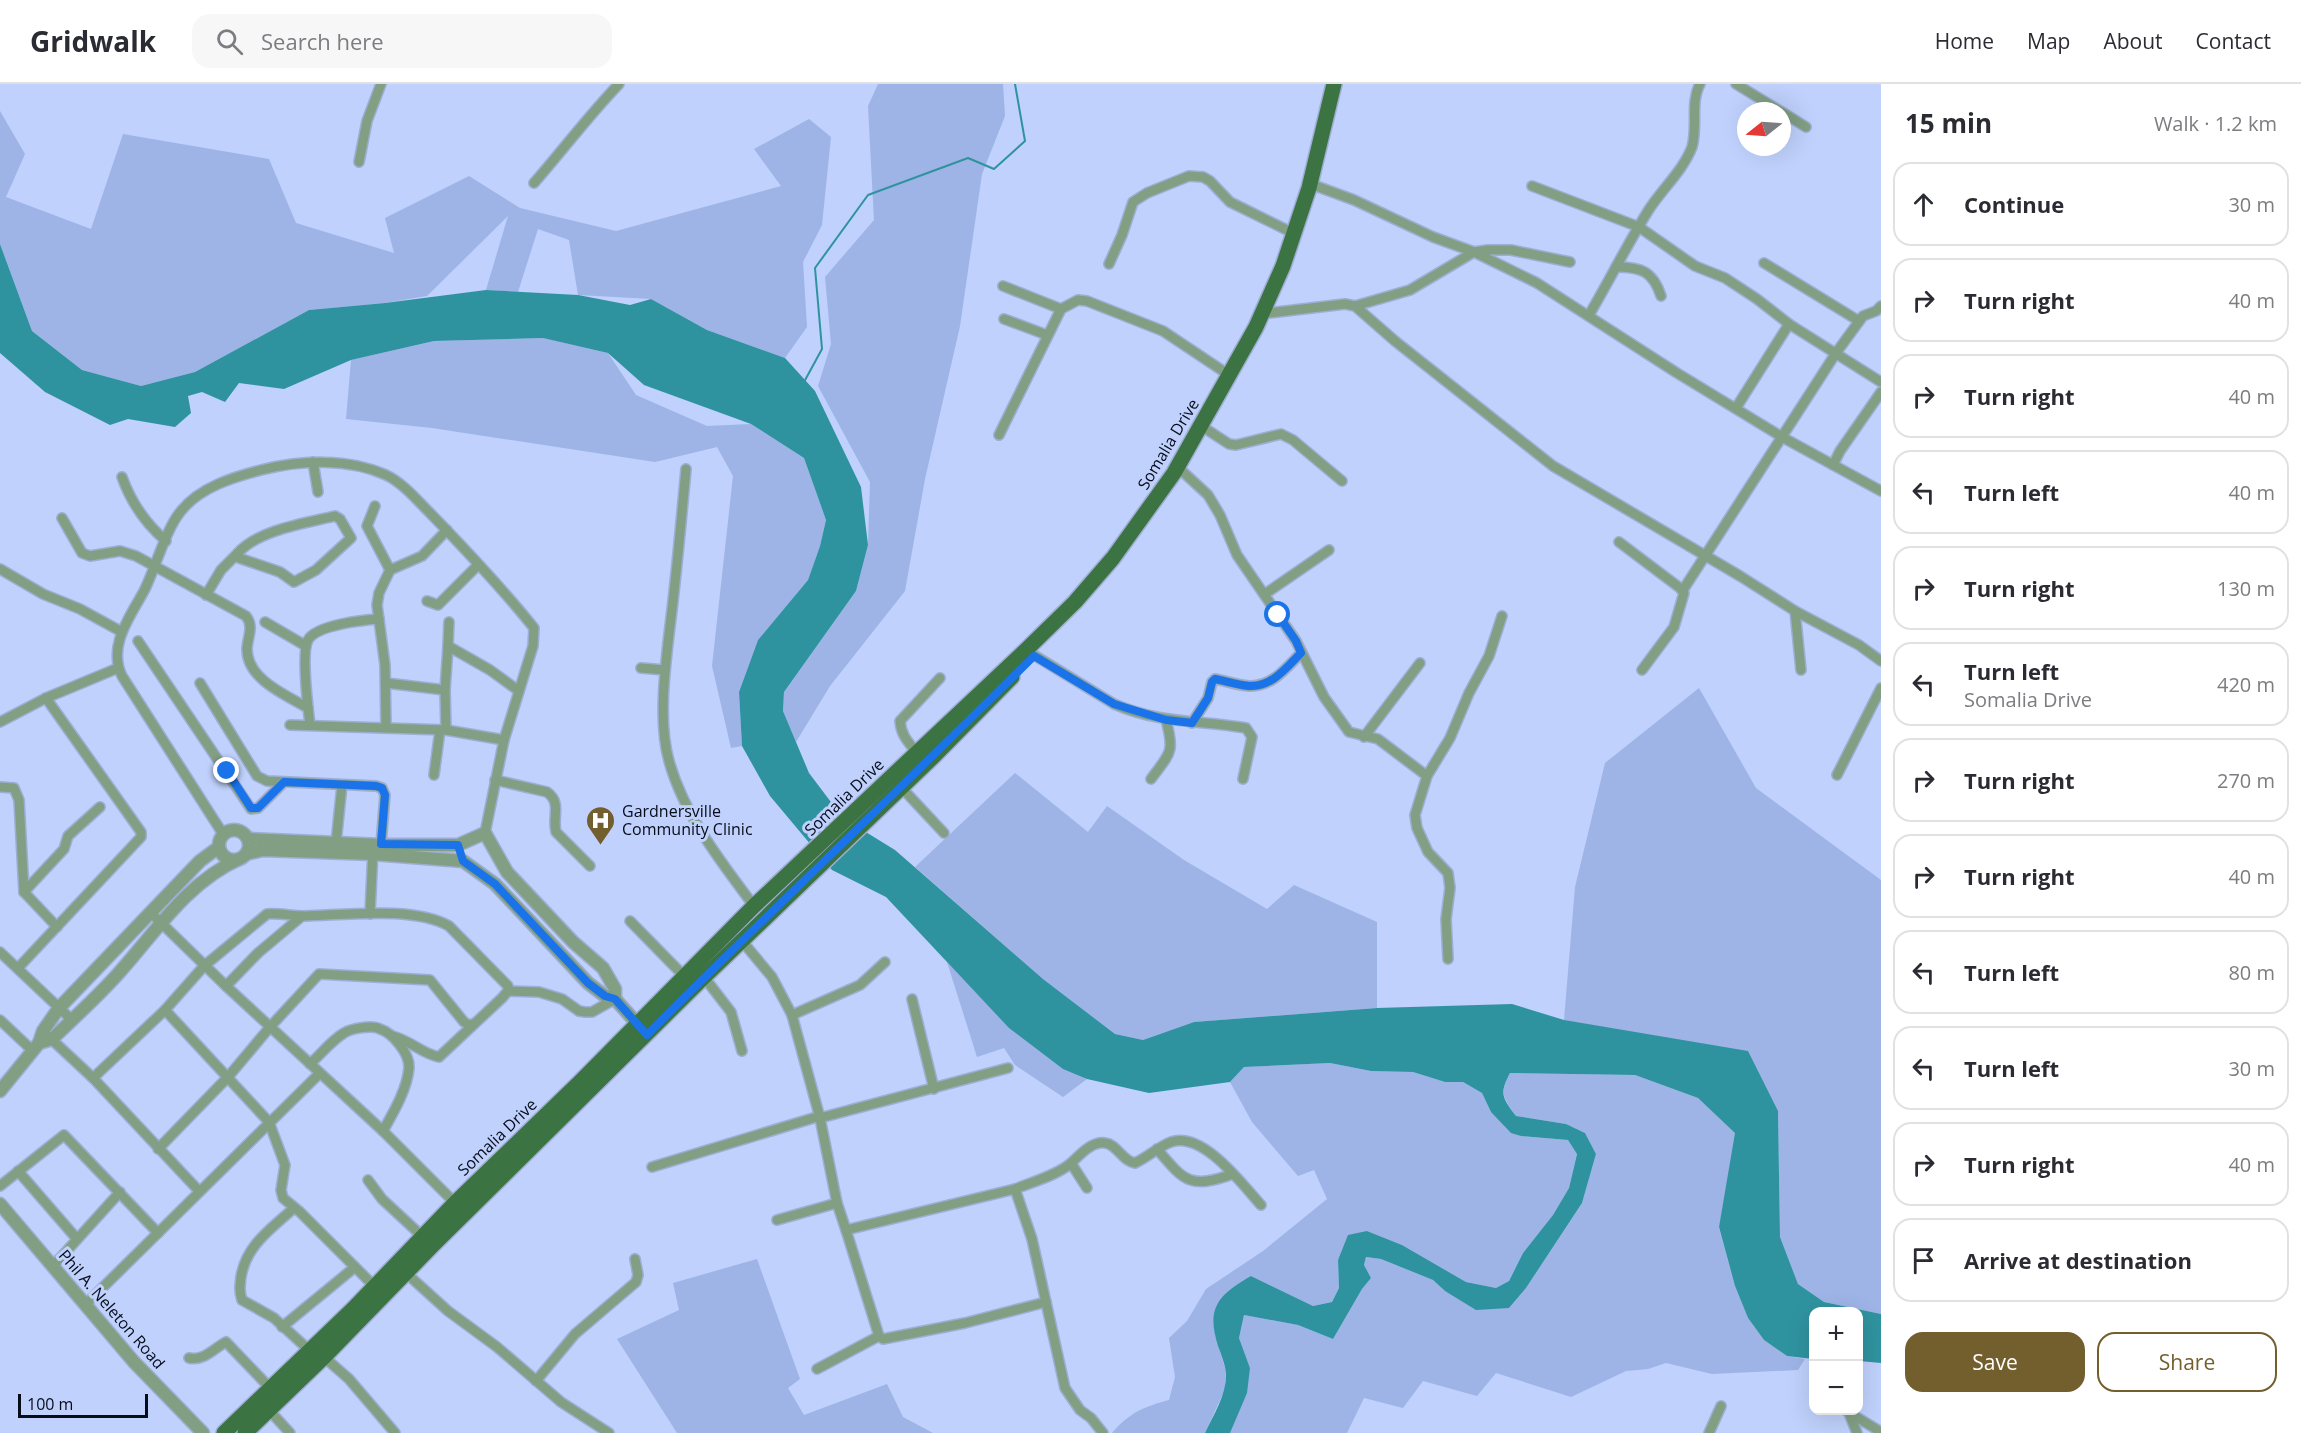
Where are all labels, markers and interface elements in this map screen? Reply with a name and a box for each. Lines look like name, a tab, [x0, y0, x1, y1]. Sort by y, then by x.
search box	[192, 14, 612, 68]
text: Gridwalk	[30, 22, 156, 60]
icon: search	[213, 25, 246, 58]
text: Search here	[261, 26, 384, 56]
text: Home	[1935, 27, 1994, 55]
text: Map	[2027, 27, 2070, 55]
text: About	[2103, 27, 2163, 55]
text: Contact	[2196, 27, 2271, 55]
north arrow	[1737, 102, 1791, 156]
text: 15 min	[1905, 105, 1992, 141]
text: Walk · 1.2 km	[2154, 110, 2277, 137]
icon: ahead	[1907, 188, 1940, 221]
text: Continue	[1964, 189, 2064, 219]
text: 30 m	[2228, 191, 2275, 218]
icon: right	[1907, 284, 1940, 317]
text: Turn right	[1964, 285, 2075, 315]
text: 40 m	[2228, 287, 2275, 314]
icon: right	[1907, 380, 1940, 413]
text: Turn right	[1964, 381, 2075, 411]
text: 40 m	[2228, 383, 2275, 410]
street label: Somalia Drive	[1132, 394, 1204, 494]
icon: left	[1907, 476, 1940, 509]
text: Turn left	[1964, 477, 2059, 507]
text: 40 m	[2228, 479, 2275, 506]
icon: right	[1907, 572, 1940, 605]
text: Turn right	[1964, 573, 2075, 603]
text: 130 m	[2217, 575, 2275, 602]
route start	[1264, 601, 1290, 627]
text: Turn left	[1964, 656, 2059, 686]
icon: left	[1907, 668, 1940, 701]
text: 420 m	[2217, 671, 2275, 698]
text: Somalia Drive	[1964, 686, 2092, 713]
street label: Somalia Drive	[800, 754, 888, 840]
route end	[213, 757, 239, 783]
icon: right	[1907, 764, 1940, 797]
text: Turn right	[1964, 765, 2075, 795]
text: 270 m	[2217, 767, 2275, 794]
place label: Gardnersville Community Clinic	[622, 800, 753, 840]
hospital icon: Gardnersville Community Clinic	[585, 804, 617, 846]
icon: right	[1907, 860, 1940, 893]
text: Turn right	[1964, 861, 2075, 891]
text: 40 m	[2228, 863, 2275, 890]
icon: left	[1907, 956, 1940, 989]
text: Turn left	[1964, 957, 2059, 987]
text: 80 m	[2228, 959, 2275, 986]
icon: left	[1907, 1052, 1940, 1085]
text: Turn left	[1964, 1053, 2059, 1083]
text: 30 m	[2228, 1055, 2275, 1082]
street label: Somalia Drive	[453, 1094, 541, 1180]
icon: right	[1907, 1148, 1940, 1181]
text: Turn right	[1964, 1149, 2075, 1179]
text: 40 m	[2228, 1151, 2275, 1178]
icon: arrive	[1907, 1244, 1940, 1277]
street label: Phil A. Neleton Road	[54, 1245, 170, 1373]
text: Arrive at destination	[1964, 1245, 2192, 1275]
map controls	[1809, 1307, 1863, 1415]
button: +	[1809, 1307, 1863, 1361]
button: Save	[1905, 1332, 2085, 1392]
button: Share	[2097, 1332, 2277, 1392]
button: −	[1809, 1361, 1863, 1415]
scale bar	[18, 1391, 148, 1418]
text: 100 m	[27, 1393, 73, 1415]

